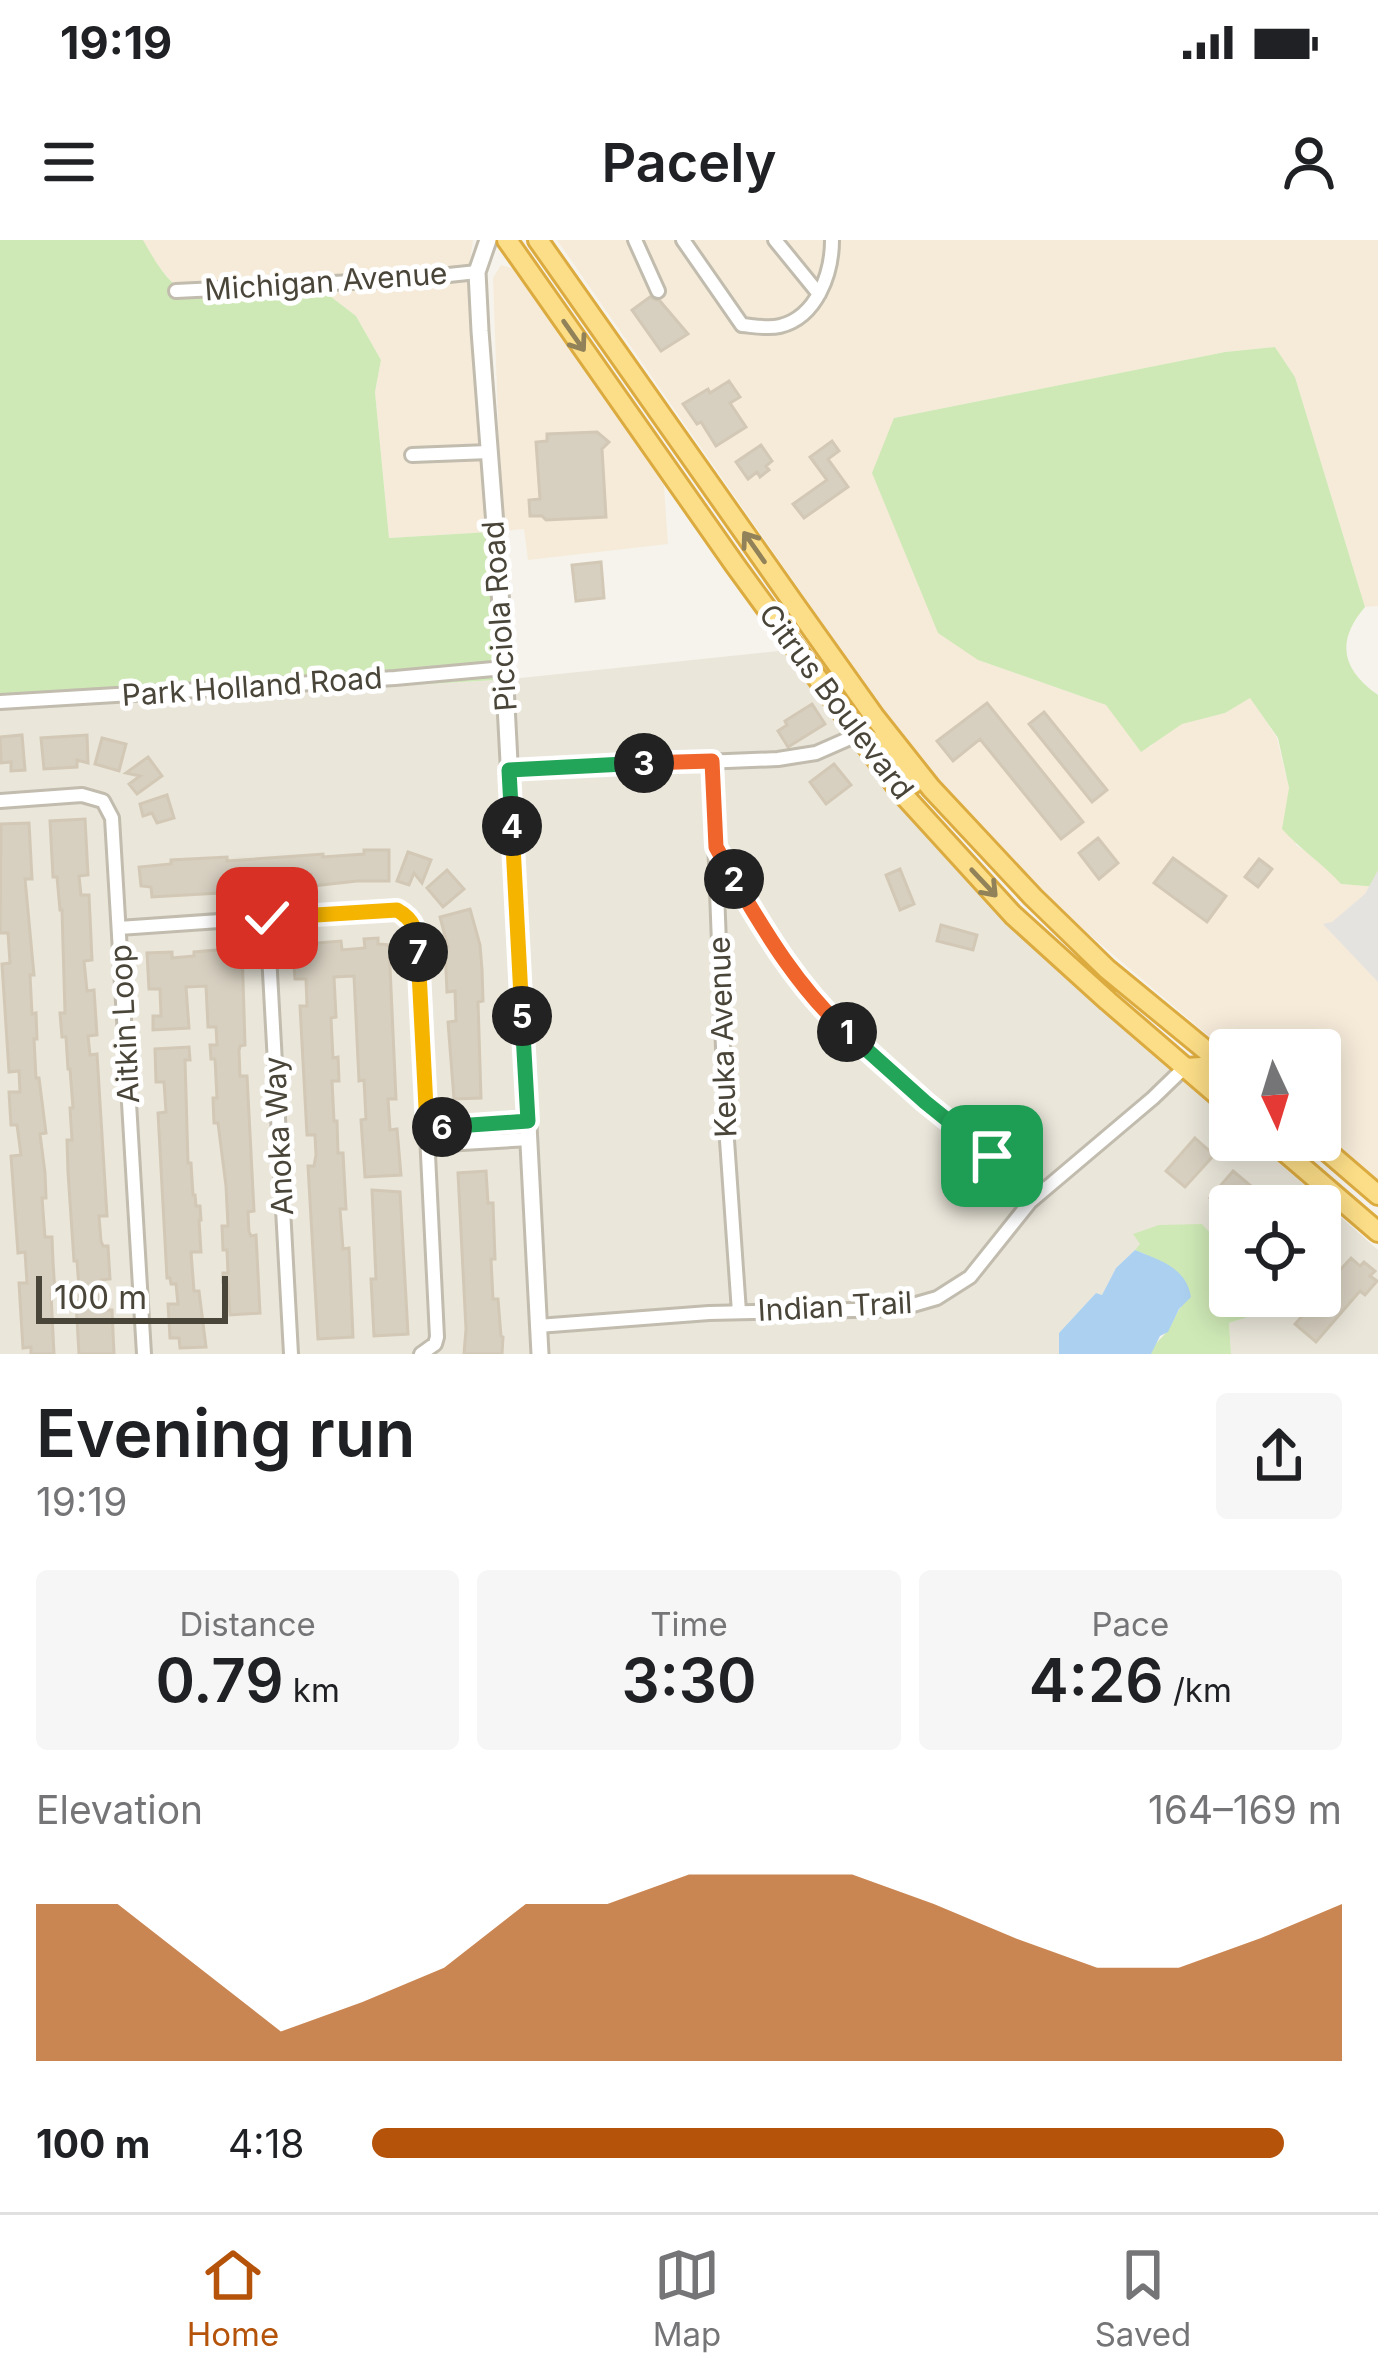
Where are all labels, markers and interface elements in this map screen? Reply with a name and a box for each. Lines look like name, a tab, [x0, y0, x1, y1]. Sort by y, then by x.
text: 19:19	[60, 15, 172, 70]
icon: menu	[36, 129, 102, 195]
icon: person	[1276, 129, 1342, 195]
text: Pacely	[601, 130, 777, 195]
street label: Michigan Avenue	[203, 255, 449, 307]
one-way arrow	[561, 319, 586, 352]
street label: Picciola Road	[474, 520, 524, 713]
one-way arrow	[742, 530, 767, 564]
street label: Citrus Boulevard	[752, 597, 922, 806]
street label: Park Holland Road	[120, 659, 383, 713]
pin: 3	[614, 733, 674, 793]
text: 3	[633, 743, 655, 783]
pin: 4	[482, 796, 542, 856]
text: 4	[501, 806, 523, 846]
pin: 2	[704, 849, 764, 909]
text: 2	[724, 859, 744, 899]
pin	[216, 867, 318, 969]
one-way arrow	[970, 867, 997, 897]
icon: check	[234, 885, 300, 951]
pin: 7	[388, 922, 448, 982]
text: 7	[408, 932, 428, 972]
street label: Keuka Avenue	[700, 936, 744, 1138]
street label: Aitkin Loop	[102, 944, 146, 1104]
pin: 5	[492, 986, 552, 1046]
text: 5	[511, 996, 533, 1036]
pin: 1	[817, 1002, 877, 1062]
text: 1	[840, 1012, 854, 1052]
north arrow	[1209, 1029, 1341, 1161]
map controls	[1209, 1029, 1341, 1317]
street label: Anoka Way	[256, 1055, 300, 1217]
pin: 6	[412, 1097, 472, 1157]
pin	[941, 1105, 1043, 1207]
text: 6	[431, 1107, 453, 1147]
icon: arrive	[959, 1123, 1025, 1189]
button: locate	[1209, 1185, 1341, 1317]
scale bar	[36, 1270, 228, 1323]
text: 100 m	[54, 1277, 147, 1317]
street label: Indian Trail	[757, 1284, 913, 1328]
text: Evening run	[36, 1393, 415, 1473]
button: share	[1216, 1393, 1342, 1519]
text: 19:19	[36, 1478, 127, 1525]
text: Distance	[180, 1604, 316, 1644]
text: Time	[650, 1604, 728, 1644]
text: Pace	[1091, 1604, 1169, 1644]
text: 0.79	[155, 1644, 284, 1716]
text: 3:30	[621, 1644, 757, 1716]
text: 4:26	[1029, 1644, 1164, 1716]
text: km	[284, 1670, 340, 1710]
text: /km	[1164, 1670, 1232, 1710]
text: Elevation	[36, 1786, 203, 1833]
text: 164–169 m	[1148, 1786, 1342, 1833]
text: 100 m	[36, 2120, 150, 2167]
text: 4:18	[228, 2120, 304, 2167]
tab: Home	[187, 2242, 279, 2354]
tab: Map	[653, 2242, 721, 2354]
tab: Saved	[1095, 2242, 1191, 2354]

